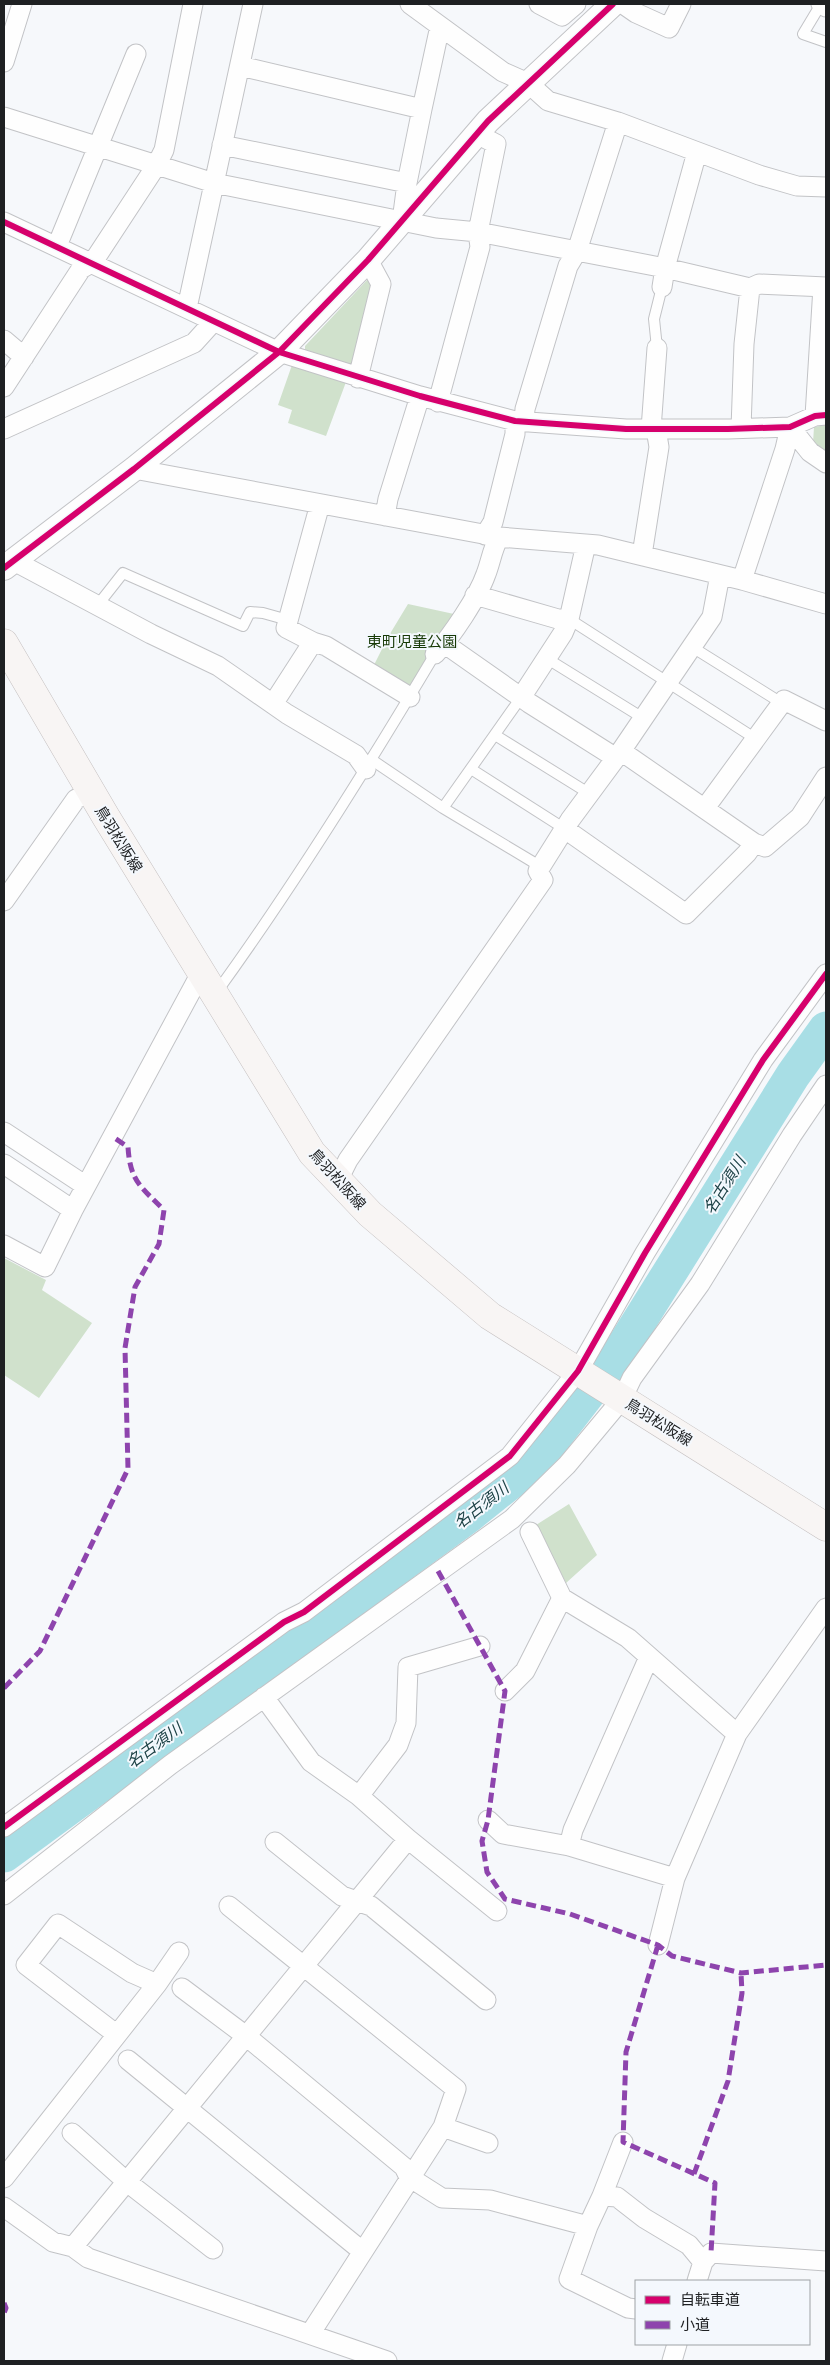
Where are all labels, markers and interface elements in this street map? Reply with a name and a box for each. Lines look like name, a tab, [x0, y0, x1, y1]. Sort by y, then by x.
park label: 東町児童公園	[367, 632, 457, 651]
street label: 鳥羽松阪線	[91, 802, 147, 876]
street label: 鳥羽松阪線	[306, 1145, 370, 1213]
water label: 名古須川	[699, 1151, 750, 1217]
street label: 鳥羽松阪線	[622, 1394, 696, 1450]
water label: 名古須川	[450, 1476, 514, 1533]
water label: 名古須川	[122, 1717, 187, 1772]
legend	[635, 2280, 810, 2345]
text: 自転車道	[680, 2290, 740, 2309]
text: 小道	[680, 2315, 710, 2334]

